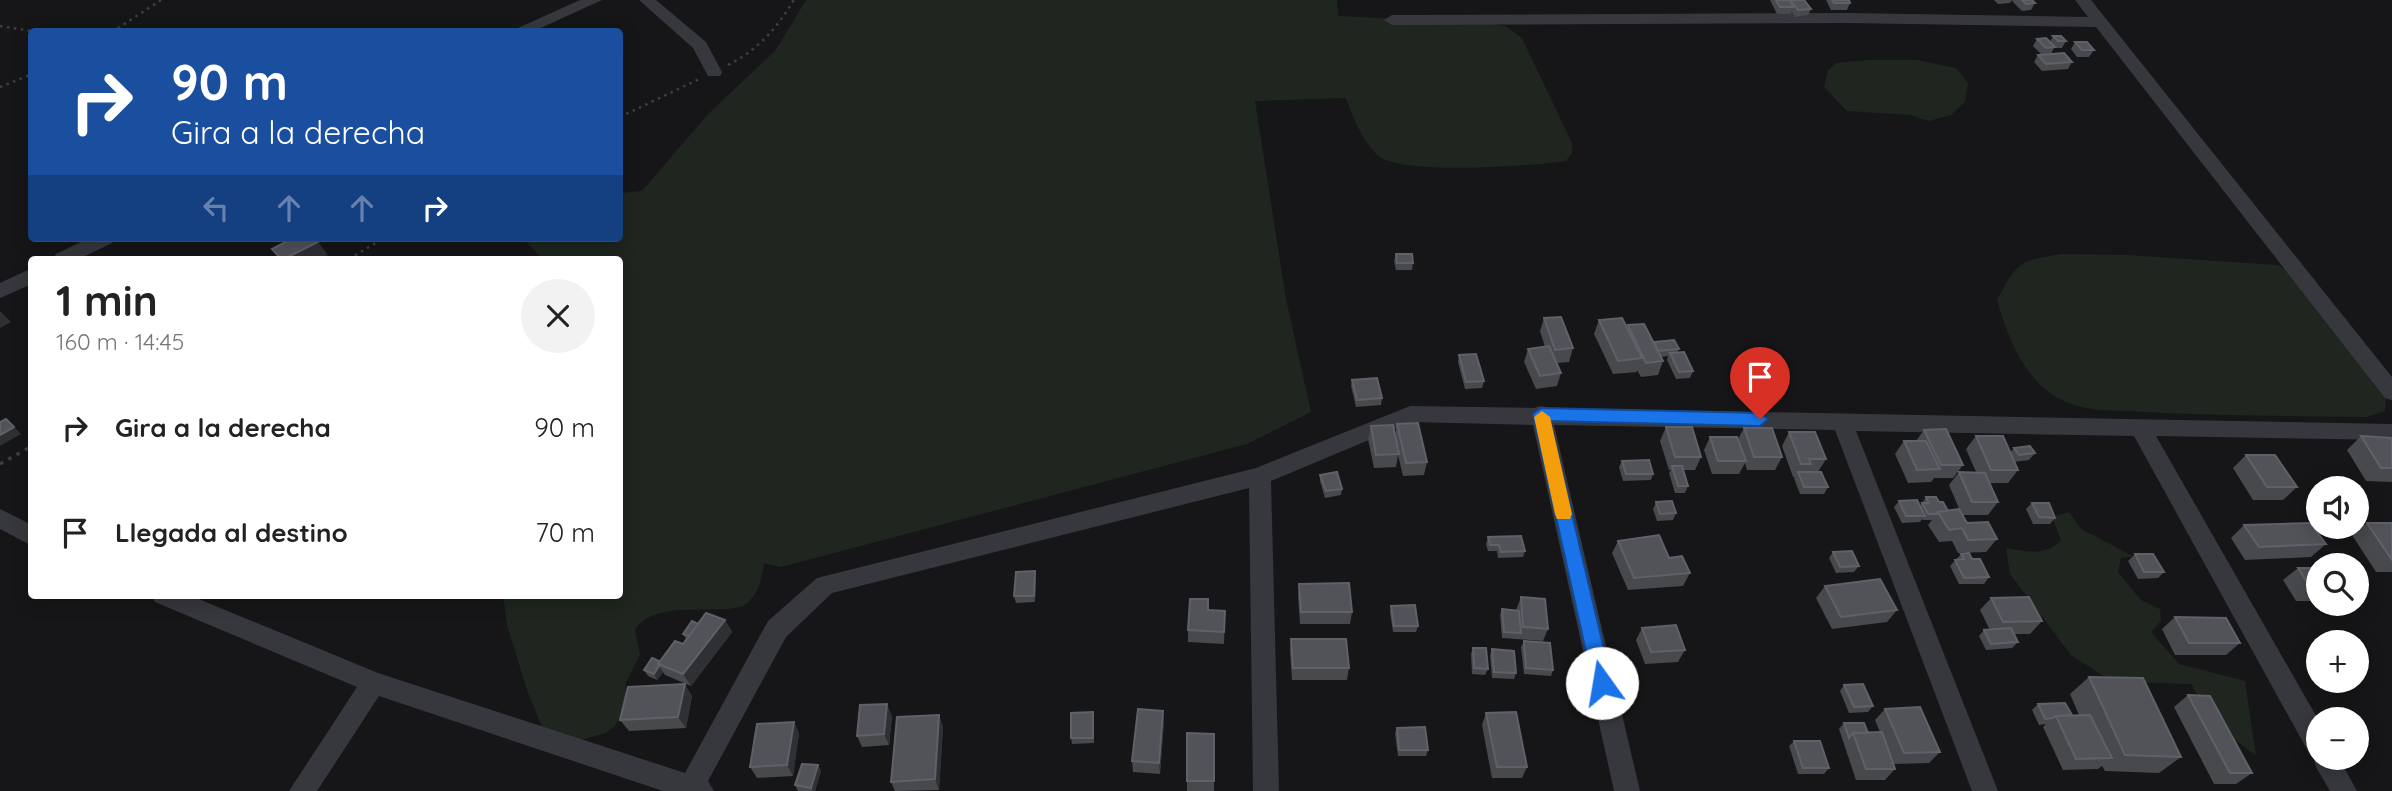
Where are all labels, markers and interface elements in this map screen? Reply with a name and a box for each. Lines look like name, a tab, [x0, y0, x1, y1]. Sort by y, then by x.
text: 90 m	[171, 51, 288, 112]
icon: right	[56, 56, 147, 147]
text: Gira a la derecha	[171, 112, 425, 152]
icon: left	[197, 189, 235, 227]
icon: ahead	[270, 189, 308, 227]
icon: ahead	[343, 189, 381, 227]
icon: right	[416, 189, 454, 227]
text: 1 min	[56, 274, 158, 327]
button: close	[521, 279, 595, 353]
text: 160 m · 14:45	[56, 327, 184, 356]
pin	[1730, 347, 1790, 419]
icon: arrive	[1741, 358, 1779, 396]
icon: right	[56, 409, 94, 447]
text: Gira a la derecha	[115, 411, 331, 444]
text: 90 m	[534, 411, 595, 444]
map controls	[2306, 476, 2369, 770]
button: sound	[2306, 476, 2369, 539]
icon: arrive	[56, 514, 94, 552]
text: Llegada al destino	[115, 516, 348, 549]
text: 70 m	[535, 516, 595, 549]
button: search	[2306, 553, 2369, 616]
button: +	[2306, 630, 2369, 693]
position arrow	[1565, 646, 1639, 720]
button: −	[2306, 707, 2369, 770]

